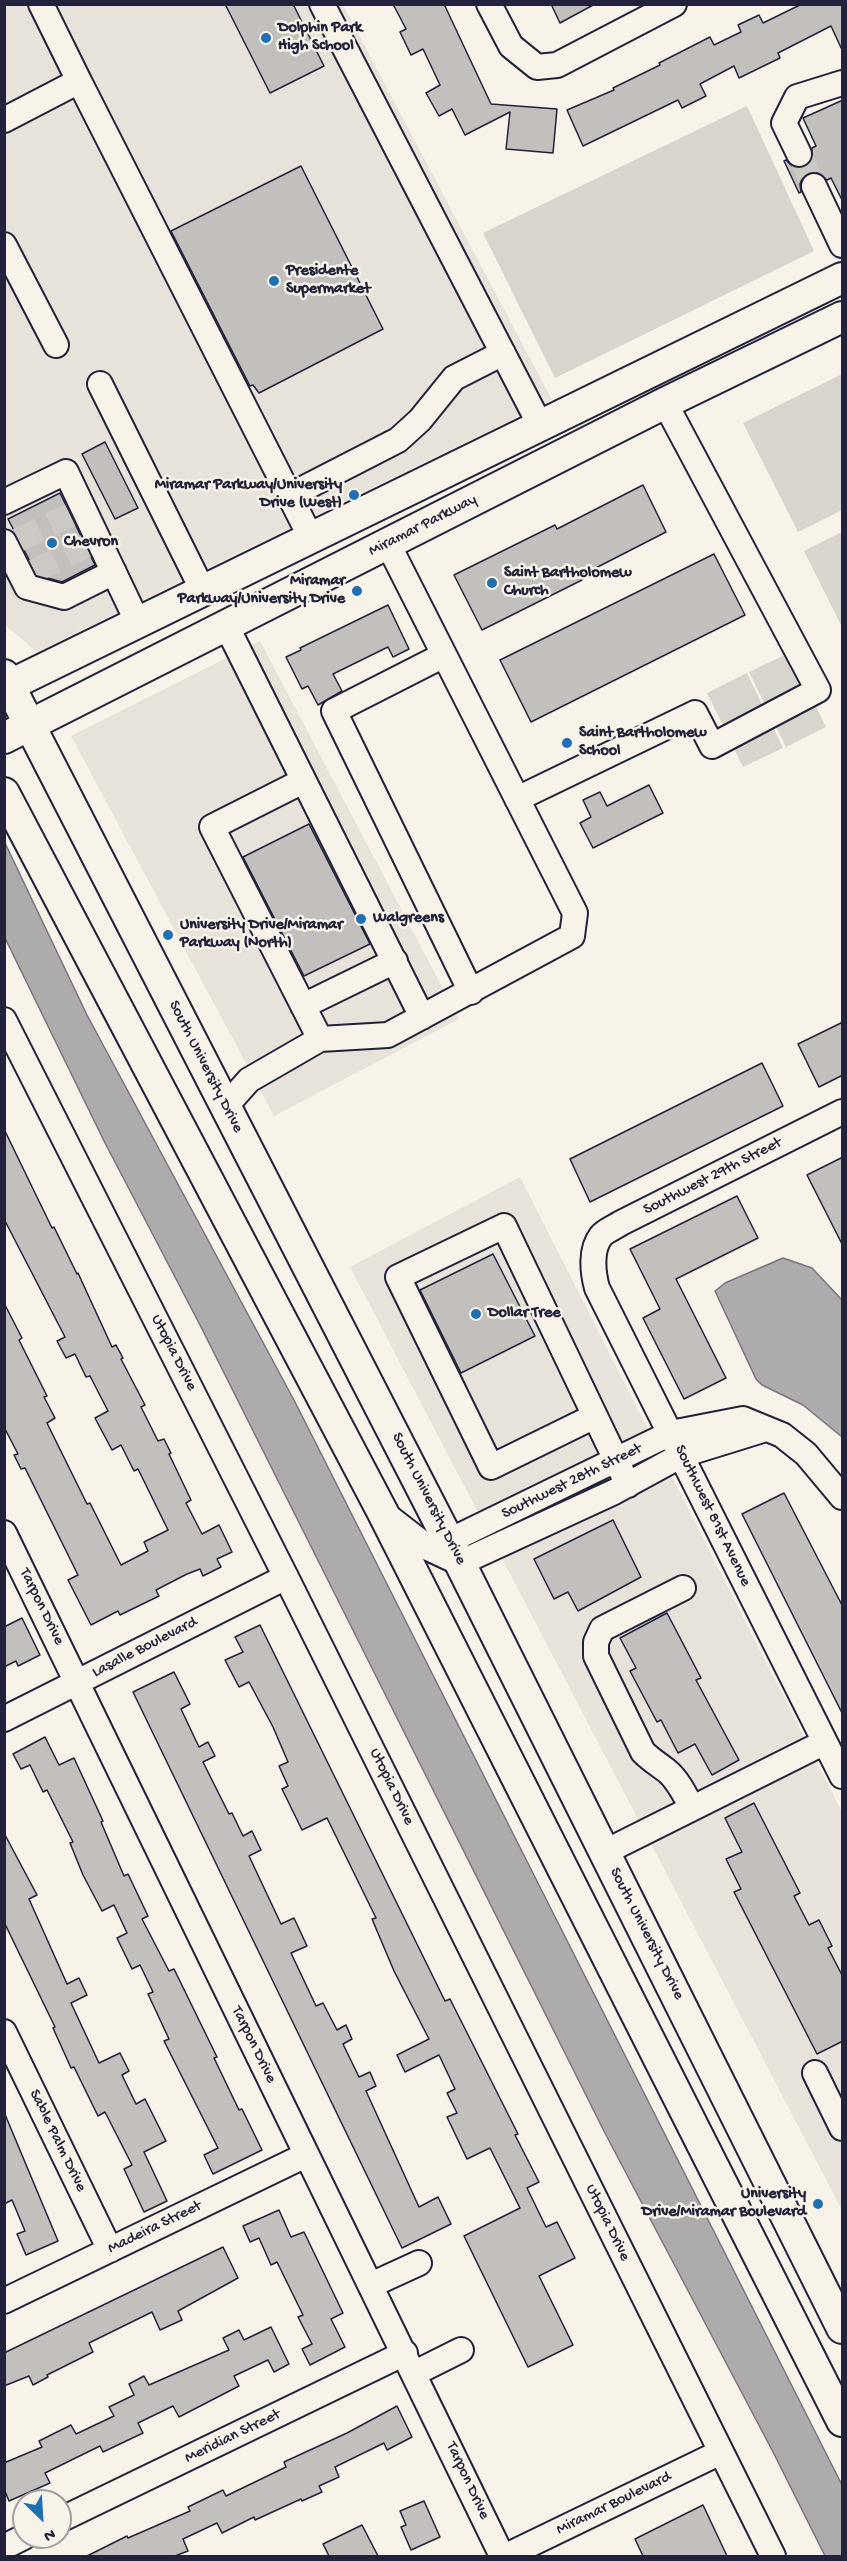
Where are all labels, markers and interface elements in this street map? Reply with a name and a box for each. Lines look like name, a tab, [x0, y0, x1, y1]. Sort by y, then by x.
place label: Dolphin Park High School	[278, 19, 362, 57]
marker: Dolphin Park High School	[259, 31, 273, 45]
place label: Presidente Supermarket	[286, 262, 371, 300]
marker: Presidente Supermarket	[267, 274, 281, 288]
place label: Miramar Parkway/University Drive (West)	[155, 476, 342, 514]
marker: Miramar Parkway/University Drive (West)	[347, 488, 361, 502]
street label: Miramar Parkway	[366, 491, 480, 561]
place label: Chevron	[64, 533, 118, 553]
marker: Chevron	[45, 536, 59, 550]
place label: Saint Bartholomew Church	[504, 564, 632, 602]
place label: Miramar Parkway/University Drive	[178, 572, 345, 610]
marker: Saint Bartholomew Church	[485, 576, 499, 590]
marker: Miramar Parkway/University Drive	[350, 584, 364, 598]
place label: Saint Bartholomew School	[579, 724, 707, 762]
marker: Saint Bartholomew School	[560, 736, 574, 750]
place label: Walgreens	[373, 909, 444, 929]
marker: Walgreens	[354, 912, 368, 926]
place label: University Drive/Miramar Parkway (North)	[180, 916, 343, 954]
marker: University Drive/Miramar Parkway (North)	[161, 928, 175, 942]
street label: South University Drive	[163, 998, 247, 1136]
street label: Southwest 29th Street	[641, 1134, 785, 1220]
place label: Dollar Tree	[488, 1304, 560, 1324]
marker: Dollar Tree	[469, 1307, 483, 1321]
street label: Utopia Drive	[146, 1312, 200, 1394]
street label: South University Drive	[386, 1430, 470, 1568]
street label: Southwest 28th Street	[499, 1440, 645, 1524]
street label: Southwest 81st Avenue	[669, 1442, 755, 1590]
street label: Tarpon Drive	[14, 1565, 68, 1649]
street label: Lasalle Boulevard	[89, 1613, 201, 1683]
street label: Utopia Drive	[364, 1746, 418, 1828]
street label: South University Drive	[604, 1865, 688, 2003]
street label: Tarpon Drive	[226, 2003, 280, 2087]
street label: Sable Palm Drive	[24, 2087, 90, 2195]
street label: Utopia Drive	[580, 2182, 634, 2264]
place label: University Drive/Miramar Boulevard	[642, 2185, 806, 2223]
street label: Madeira Street	[105, 2197, 205, 2259]
marker: University Drive/Miramar Boulevard	[811, 2197, 825, 2211]
street label: Meridian Street	[182, 2406, 284, 2468]
street label: Tarpon Drive	[441, 2439, 493, 2523]
street label: Miramar Boulevard	[553, 2468, 675, 2540]
north arrow	[12, 2489, 72, 2549]
text: N	[40, 2523, 58, 2545]

